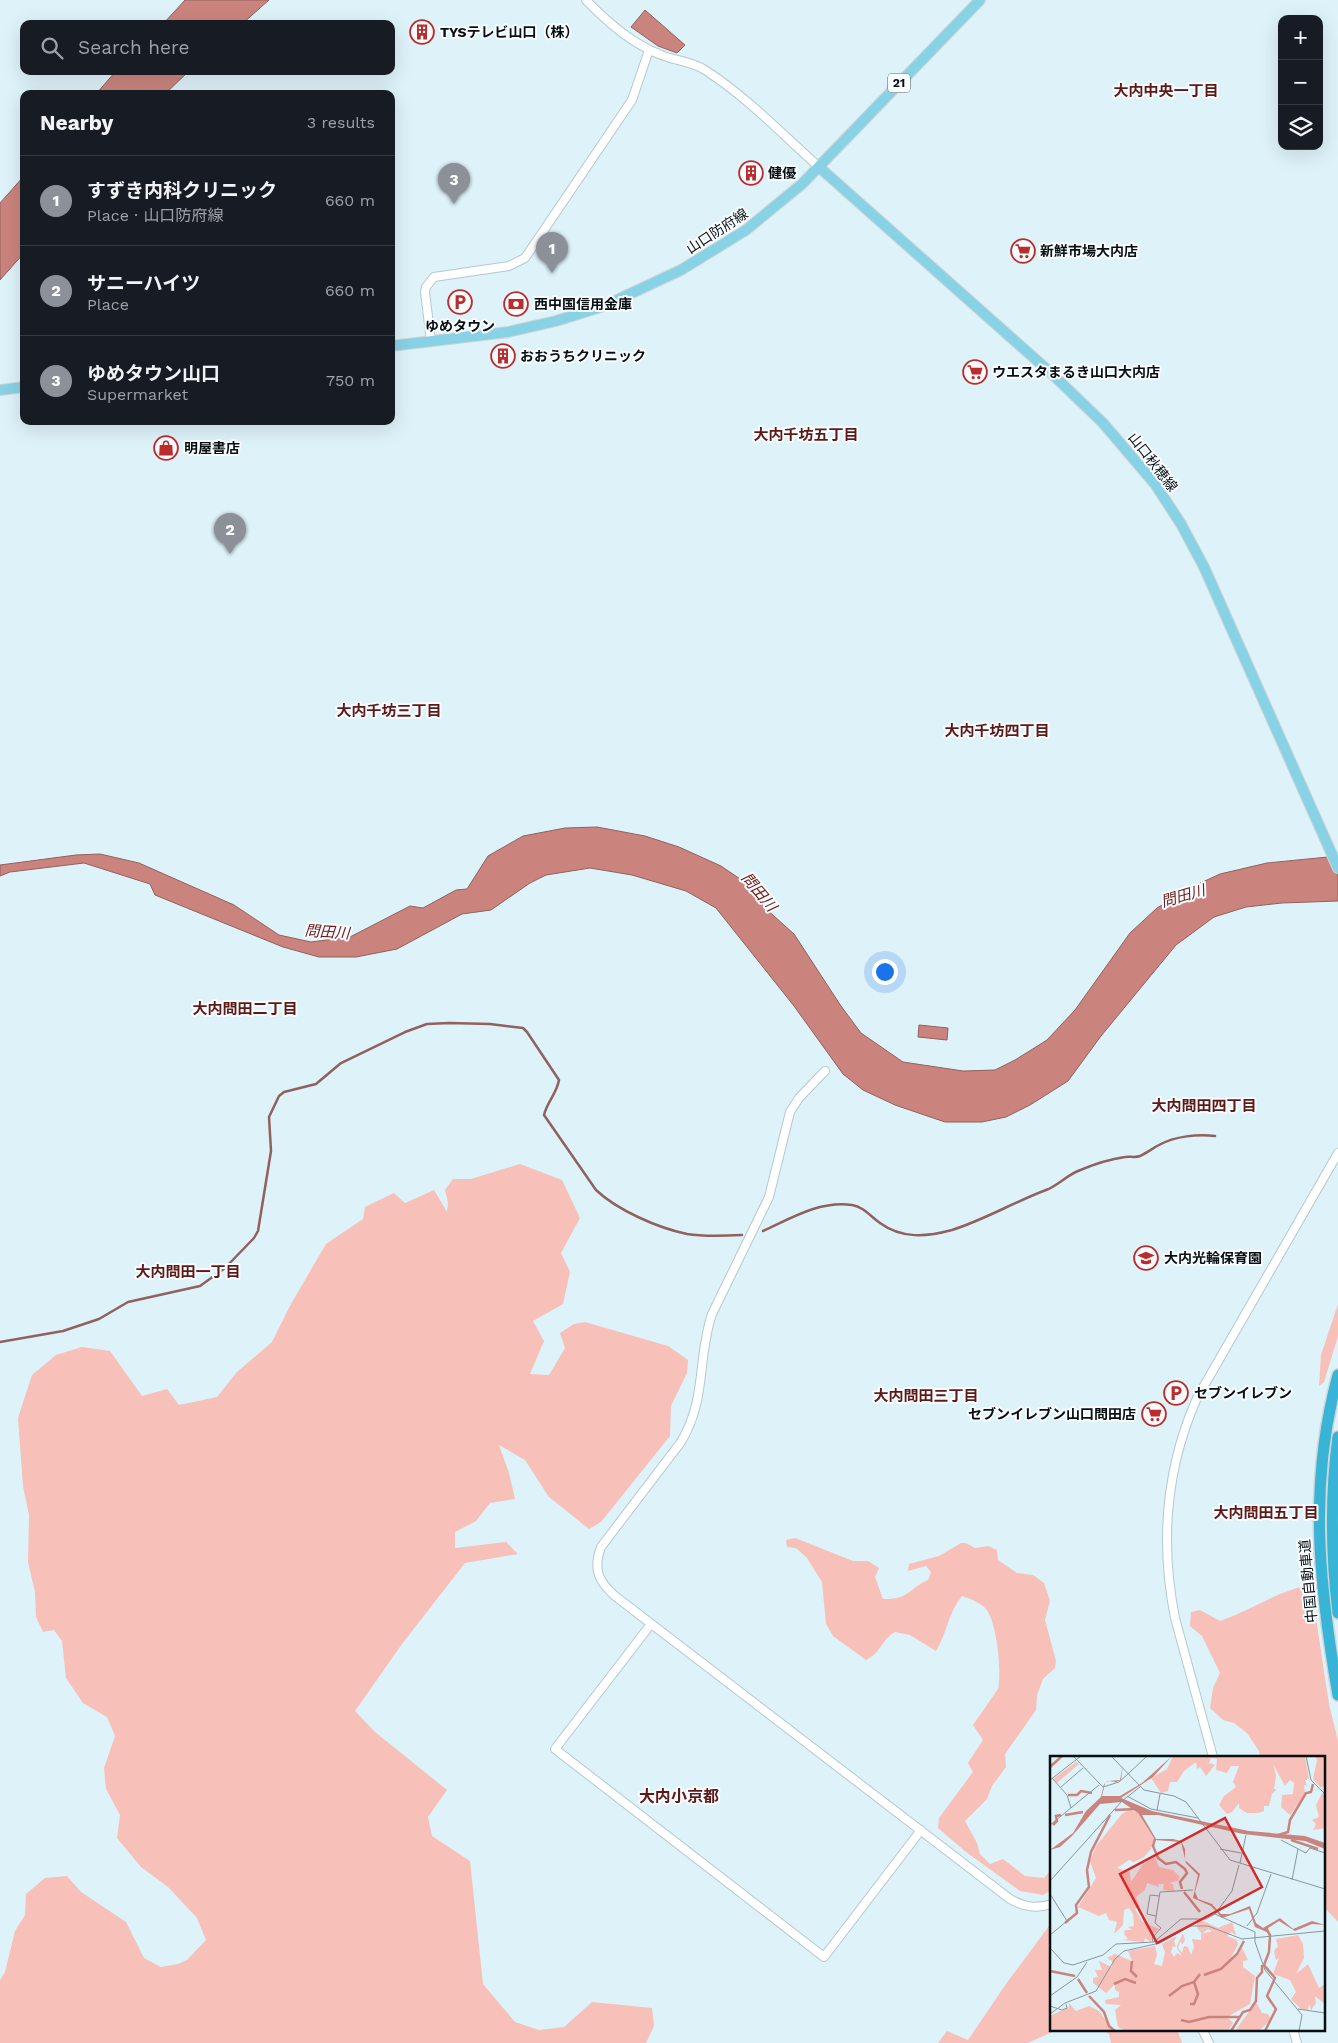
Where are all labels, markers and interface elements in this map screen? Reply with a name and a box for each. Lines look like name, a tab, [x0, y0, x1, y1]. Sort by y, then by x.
map controls	[1278, 15, 1323, 150]
button: +	[1278, 15, 1323, 60]
building icon: TYSテレビ山口（株）	[409, 19, 435, 45]
search box	[20, 20, 395, 75]
place label: TYSテレビ山口（株）	[440, 24, 579, 40]
icon: search	[38, 34, 66, 62]
text: Search here	[78, 36, 189, 59]
button: −	[1278, 60, 1323, 105]
road number: 21	[888, 74, 910, 92]
district label: 大内中央一丁目	[1113, 82, 1219, 100]
button: layers	[1278, 105, 1323, 150]
text: Nearby	[40, 110, 113, 135]
text: 3 results	[307, 113, 375, 132]
building icon: 健優	[738, 160, 764, 186]
pin: 3	[438, 163, 470, 204]
place label: 健優	[768, 165, 797, 181]
text: すずき内科クリニック	[87, 179, 277, 202]
text: 1	[53, 191, 59, 210]
text: 660 m	[325, 191, 375, 210]
street label: 山口防府線	[683, 205, 751, 257]
text: Place · 山口防府線	[87, 206, 223, 225]
pin: 1	[536, 232, 568, 273]
supermarket icon: 新鮮市場大内店	[1010, 238, 1036, 264]
place label: 新鮮市場大内店	[1040, 243, 1138, 259]
text: サニーハイツ	[87, 272, 200, 295]
text: 2	[51, 281, 61, 300]
text: 660 m	[325, 281, 375, 300]
parking icon: ゆめタウン	[447, 289, 473, 315]
bank icon: 西中国信用金庫	[503, 291, 529, 317]
text: Place	[87, 295, 129, 314]
place label: 西中国信用金庫	[534, 296, 632, 312]
place label: ゆめタウン	[425, 318, 495, 334]
building icon: おおうちクリニック	[490, 343, 516, 369]
place label: おおうちクリニック	[520, 348, 646, 364]
supermarket icon: ウエスタまるき山口大内店	[962, 359, 988, 385]
text: ゆめタウン山口	[87, 362, 220, 385]
place label: ウエスタまるき山口大内店	[992, 364, 1160, 380]
text: 3	[51, 371, 61, 390]
text: 750 m	[326, 371, 375, 390]
text: Supermarket	[87, 385, 188, 404]
district label: 大内千坊五丁目	[753, 426, 859, 444]
street label: 山口秋穂線	[1125, 429, 1181, 495]
shop icon: 明屋書店	[153, 435, 179, 461]
place label: 明屋書店	[184, 440, 240, 456]
pin: 2	[214, 513, 246, 554]
district label: 大内千坊三丁目	[336, 702, 442, 720]
district label: 大内千坊四丁目	[944, 722, 1050, 740]
water label: 問田川	[738, 869, 782, 917]
water label: 問田川	[1159, 881, 1209, 911]
water label: 問田川	[304, 921, 352, 943]
your location	[872, 959, 898, 985]
district label: 大内問田二丁目	[192, 1000, 298, 1018]
district label: 大内問田四丁目	[1151, 1097, 1257, 1115]
school or university icon: 大内光輪保育園	[1133, 1245, 1159, 1271]
place label: 大内光輪保育園	[1164, 1250, 1262, 1266]
district label: 大内問田一丁目	[135, 1263, 241, 1281]
parking icon: セブンイレブン	[1163, 1380, 1189, 1406]
place label: セブンイレブン	[1194, 1385, 1292, 1401]
district label: 大内問田三丁目	[873, 1387, 979, 1405]
supermarket icon: セブンイレブン山口問田店	[1141, 1401, 1167, 1427]
place label: セブンイレブン山口問田店	[968, 1406, 1136, 1422]
district label: 大内問田五丁目	[1213, 1504, 1319, 1522]
street label: 中国自動車道	[1296, 1538, 1320, 1624]
inset map	[1050, 1756, 1326, 2030]
district label: 大内小京都	[639, 1787, 719, 1806]

